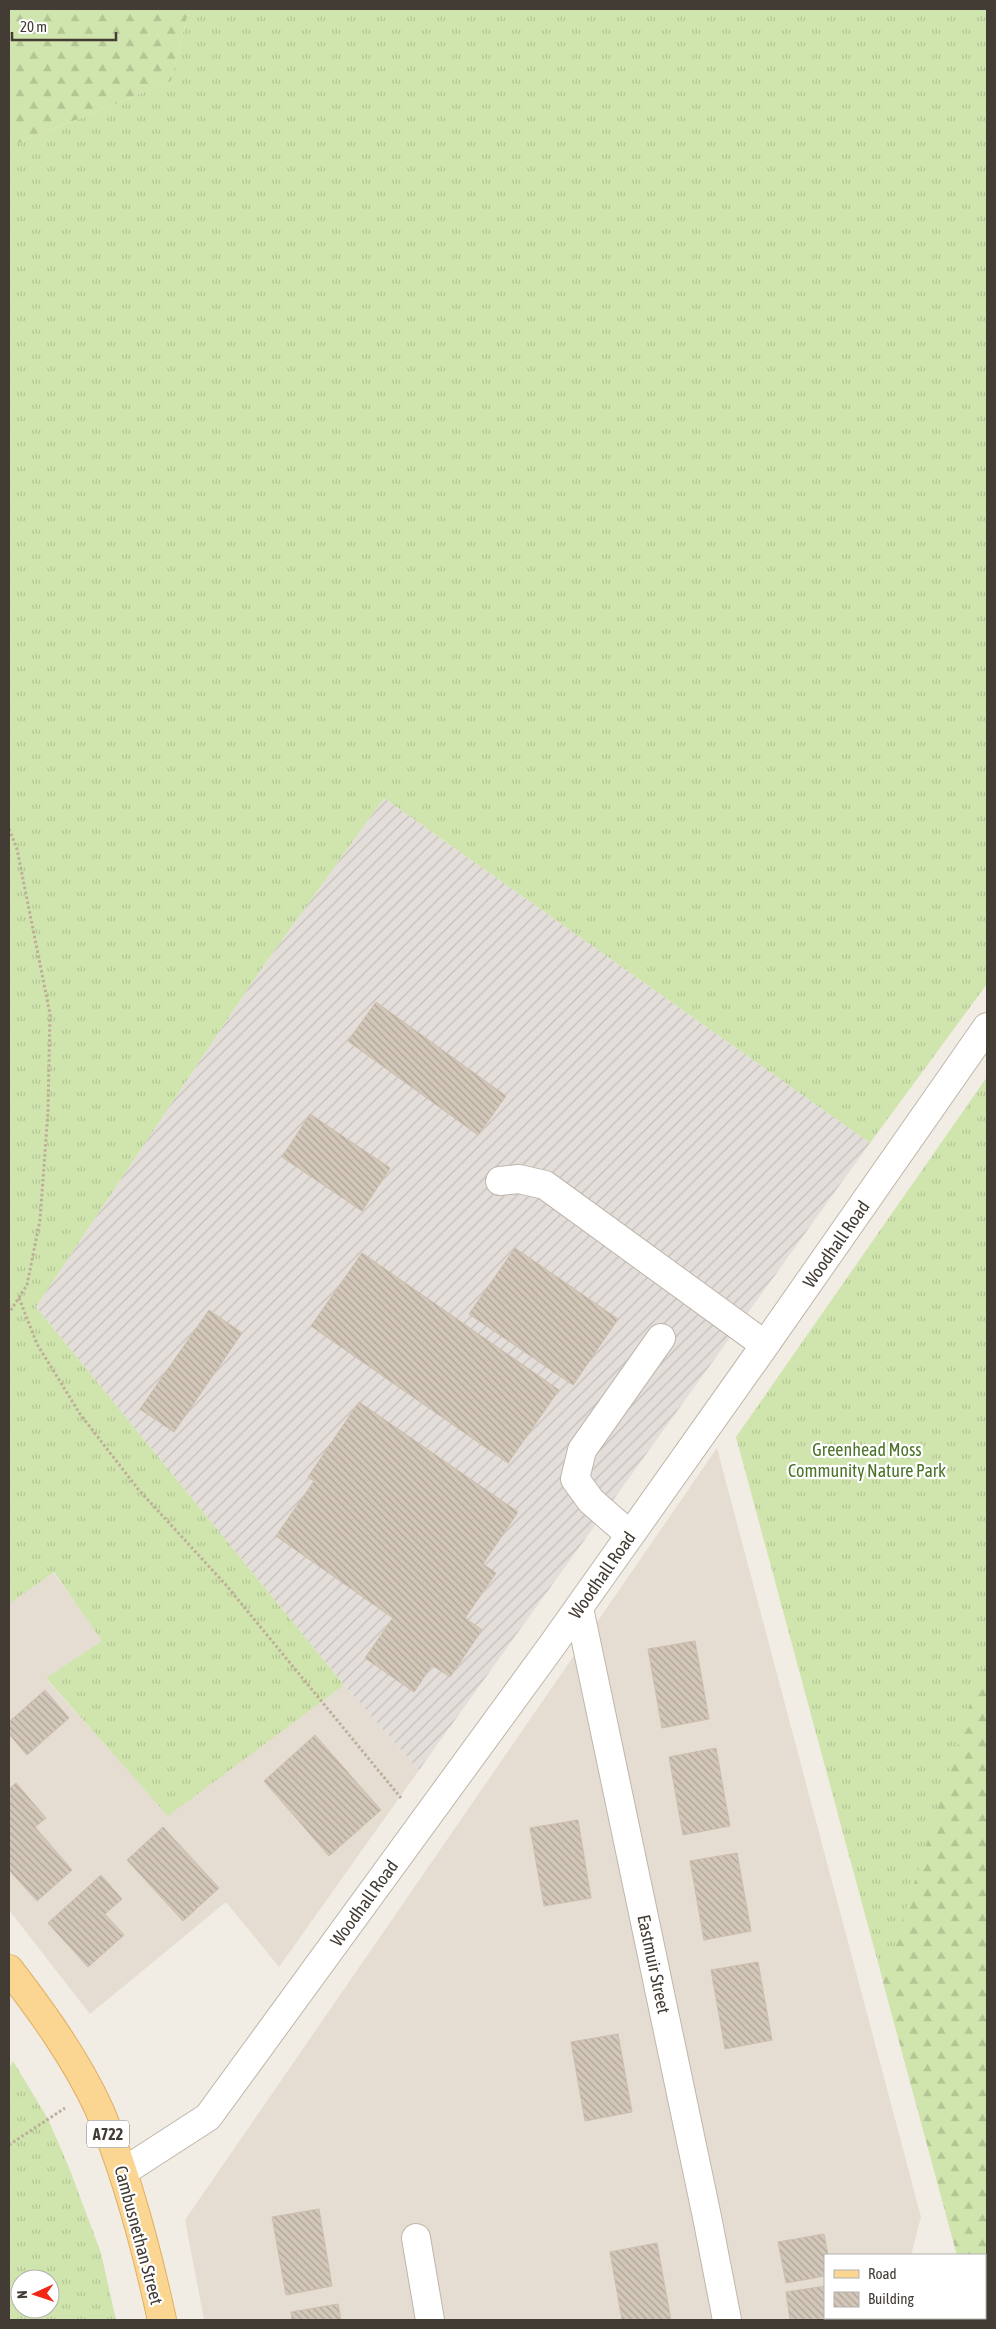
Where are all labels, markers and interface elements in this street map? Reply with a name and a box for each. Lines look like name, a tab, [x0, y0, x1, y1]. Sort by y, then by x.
scale bar	[12, 10, 116, 42]
text: 20 m	[20, 18, 47, 35]
street label: Woodhall Road	[798, 1196, 874, 1292]
park label: Greenhead Moss Community Nature Park	[788, 1439, 946, 1481]
street label: Woodhall Road	[564, 1527, 640, 1623]
street label: Woodhall Road	[326, 1856, 402, 1950]
street label: Eastmuir Street	[633, 1913, 675, 2015]
road number: A722	[87, 2120, 129, 2148]
street label: Cambusnethan Street	[110, 2163, 168, 2307]
legend	[824, 2254, 986, 2319]
text: Road	[868, 2265, 897, 2282]
north arrow	[10, 2269, 60, 2319]
text: N	[14, 2290, 30, 2299]
text: Building	[868, 2290, 914, 2307]

